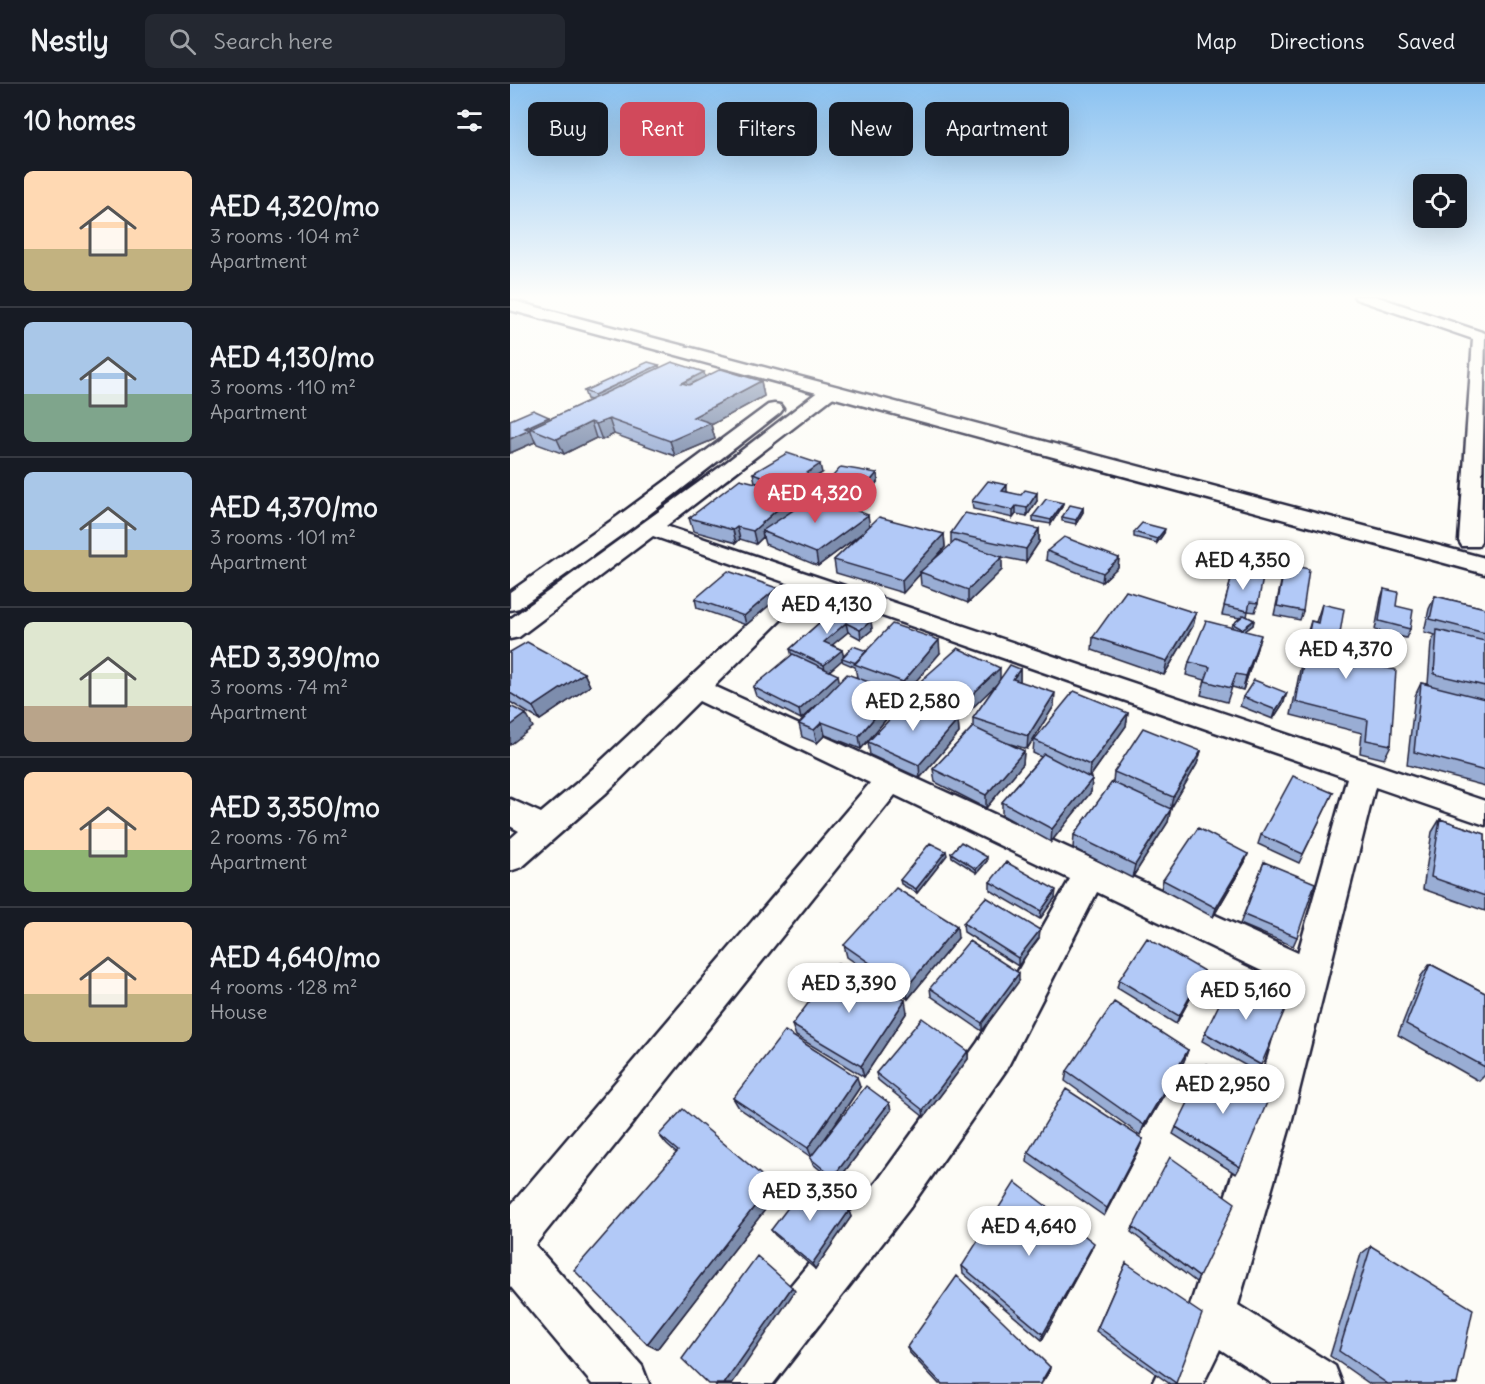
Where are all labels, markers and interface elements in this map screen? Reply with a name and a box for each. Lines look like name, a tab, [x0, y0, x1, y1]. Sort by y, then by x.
search box	[145, 14, 565, 68]
text: Nestly	[30, 23, 109, 59]
icon: search	[166, 25, 199, 58]
text: Search here	[214, 27, 333, 55]
text: Map	[1196, 28, 1237, 55]
text: Directions	[1270, 28, 1364, 55]
text: Saved	[1397, 28, 1455, 55]
chip: Buy	[528, 102, 608, 156]
chip: Rent	[620, 102, 705, 156]
chip: Filters	[717, 102, 817, 156]
chip: New	[829, 102, 913, 156]
chip: Apartment	[925, 102, 1069, 156]
text: 10 homes	[24, 104, 136, 137]
icon: filters	[453, 104, 486, 137]
map controls	[1413, 174, 1467, 228]
button: locate	[1413, 174, 1467, 228]
text: AED 4,320/mo	[210, 190, 379, 223]
icon: home	[72, 195, 144, 267]
text: 3 rooms · 104 m²	[210, 223, 360, 248]
text: Apartment	[210, 248, 307, 273]
text: AED 4,130/mo	[210, 341, 374, 374]
icon: home	[72, 346, 144, 418]
text: 3 rooms · 110 m²	[210, 374, 356, 399]
text: Apartment	[210, 399, 307, 424]
pin: AED 4,320	[746, 473, 884, 524]
text: AED 4,320	[768, 480, 862, 505]
text: AED 4,370/mo	[210, 491, 378, 524]
icon: home	[72, 496, 144, 568]
text: 3 rooms · 101 m²	[210, 524, 356, 549]
pin: AED 4,350	[1174, 540, 1312, 591]
text: AED 4,350	[1195, 547, 1291, 572]
text: Apartment	[210, 549, 307, 574]
pin: AED 4,130	[758, 584, 896, 635]
text: AED 4,130	[782, 591, 872, 616]
pin: AED 4,370	[1277, 629, 1415, 680]
text: AED 4,370	[1299, 636, 1393, 661]
text: AED 3,390/mo	[210, 641, 380, 674]
icon: home	[72, 646, 144, 718]
text: 3 rooms · 74 m²	[210, 674, 348, 699]
pin: AED 2,580	[844, 681, 982, 732]
text: AED 2,580	[866, 688, 960, 713]
text: Apartment	[210, 699, 307, 724]
text: AED 3,350/mo	[210, 791, 380, 824]
icon: home	[72, 796, 144, 868]
text: 2 rooms · 76 m²	[210, 824, 348, 849]
text: Apartment	[210, 849, 307, 874]
text: AED 4,640/mo	[210, 941, 380, 974]
icon: home	[72, 946, 144, 1018]
pin: AED 3,390	[780, 963, 918, 1014]
text: AED 3,390	[801, 970, 897, 995]
pin: AED 5,160	[1177, 970, 1315, 1021]
text: 4 rooms · 128 m²	[210, 974, 358, 999]
text: AED 5,160	[1200, 977, 1292, 1002]
text: House	[210, 999, 267, 1024]
pin: AED 2,950	[1154, 1064, 1292, 1115]
text: AED 2,950	[1176, 1071, 1270, 1096]
pin: AED 3,350	[741, 1171, 879, 1222]
text: AED 3,350	[762, 1178, 858, 1203]
pin: AED 4,640	[960, 1206, 1098, 1257]
text: AED 4,640	[981, 1213, 1077, 1238]

